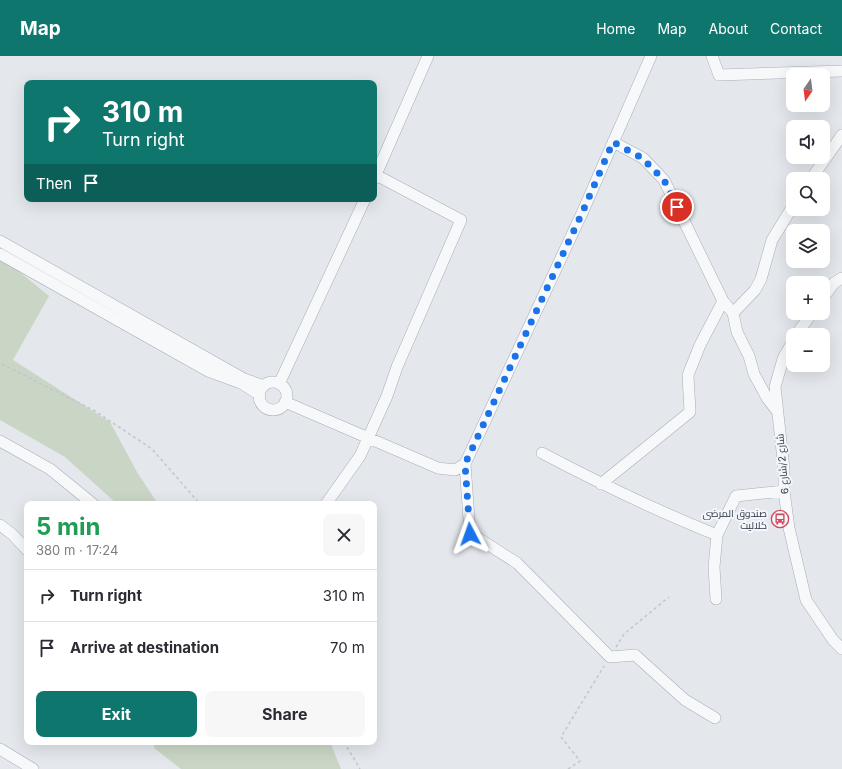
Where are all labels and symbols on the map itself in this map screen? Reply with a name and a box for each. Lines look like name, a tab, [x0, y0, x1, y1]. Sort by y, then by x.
north arrow	[786, 68, 830, 112]
pin	[660, 190, 694, 224]
street label: شارع 2/شارع 6	[773, 433, 792, 495]
place label: صندوق المرضى كلاليت	[703, 507, 767, 531]
bus stop icon: صندوق المرضى كلاليت	[770, 509, 790, 529]
position arrow	[449, 513, 491, 555]

